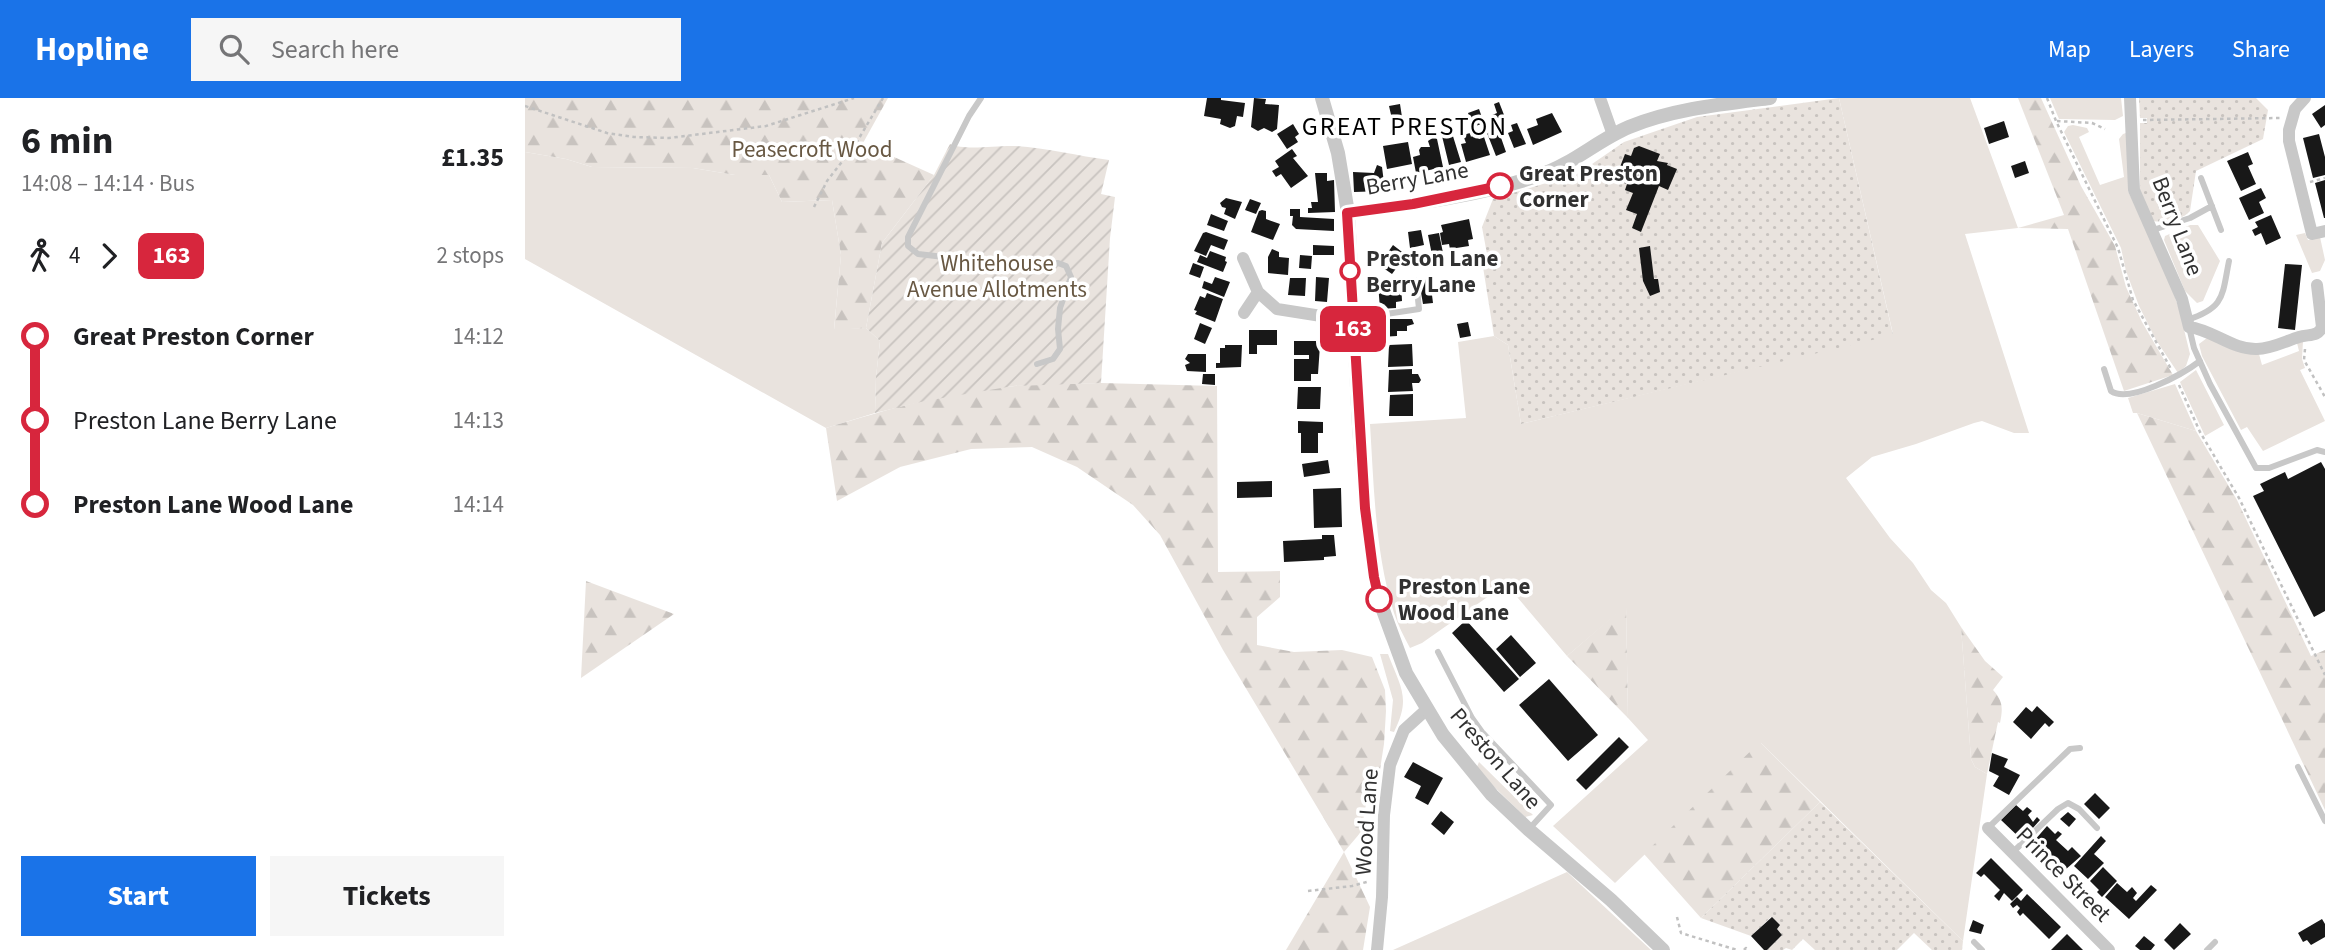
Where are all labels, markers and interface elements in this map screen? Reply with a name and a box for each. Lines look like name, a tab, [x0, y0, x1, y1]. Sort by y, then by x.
search box	[191, 18, 681, 81]
text: Hopline	[35, 26, 149, 73]
icon: search	[215, 30, 253, 68]
text: Search here	[271, 31, 399, 68]
text: Map	[2048, 32, 2091, 67]
text: Layers	[2129, 32, 2194, 67]
text: Share	[2232, 32, 2290, 67]
district label: GREAT PRESTON	[1302, 108, 1508, 145]
text: 6 min	[21, 114, 113, 168]
park label: Peasecroft Wood	[732, 133, 892, 166]
text: £1.35	[441, 139, 504, 176]
street label: Berry Lane	[1363, 153, 1471, 204]
place label: Great Preston Corner	[1519, 157, 1658, 216]
text: 14:08 – 14:14 · Bus	[21, 167, 195, 200]
street label: Berry Lane	[2144, 172, 2211, 280]
marker: Great Preston Corner	[1487, 173, 1513, 199]
icon: walk	[21, 237, 59, 275]
icon: forward	[90, 237, 128, 275]
text: 163	[152, 238, 190, 273]
text: 4	[69, 239, 80, 272]
text: 2 stops	[437, 239, 504, 272]
place label: Preston Lane Berry Lane	[1366, 242, 1498, 301]
park label: Whitehouse Avenue Allotments	[907, 247, 1087, 306]
marker: Preston Lane Berry Lane	[1340, 261, 1360, 281]
line badge: 163	[1313, 306, 1393, 352]
text: 163	[1334, 311, 1372, 346]
text: Great Preston Corner	[73, 318, 314, 355]
text: 14:12	[453, 320, 504, 353]
text: Preston Lane Berry Lane	[73, 402, 337, 439]
text: 14:13	[453, 404, 504, 437]
text: Preston Lane Wood Lane	[73, 486, 353, 523]
text: 14:14	[453, 488, 504, 521]
place label: Preston Lane Wood Lane	[1398, 570, 1530, 629]
marker: Preston Lane Wood Lane	[1366, 586, 1392, 612]
street label: Preston Lane	[1442, 700, 1549, 816]
street label: Wood Lane	[1346, 767, 1387, 877]
street label: Prince Street	[2009, 819, 2119, 930]
button: Start	[21, 856, 256, 936]
button: Tickets	[270, 856, 504, 936]

